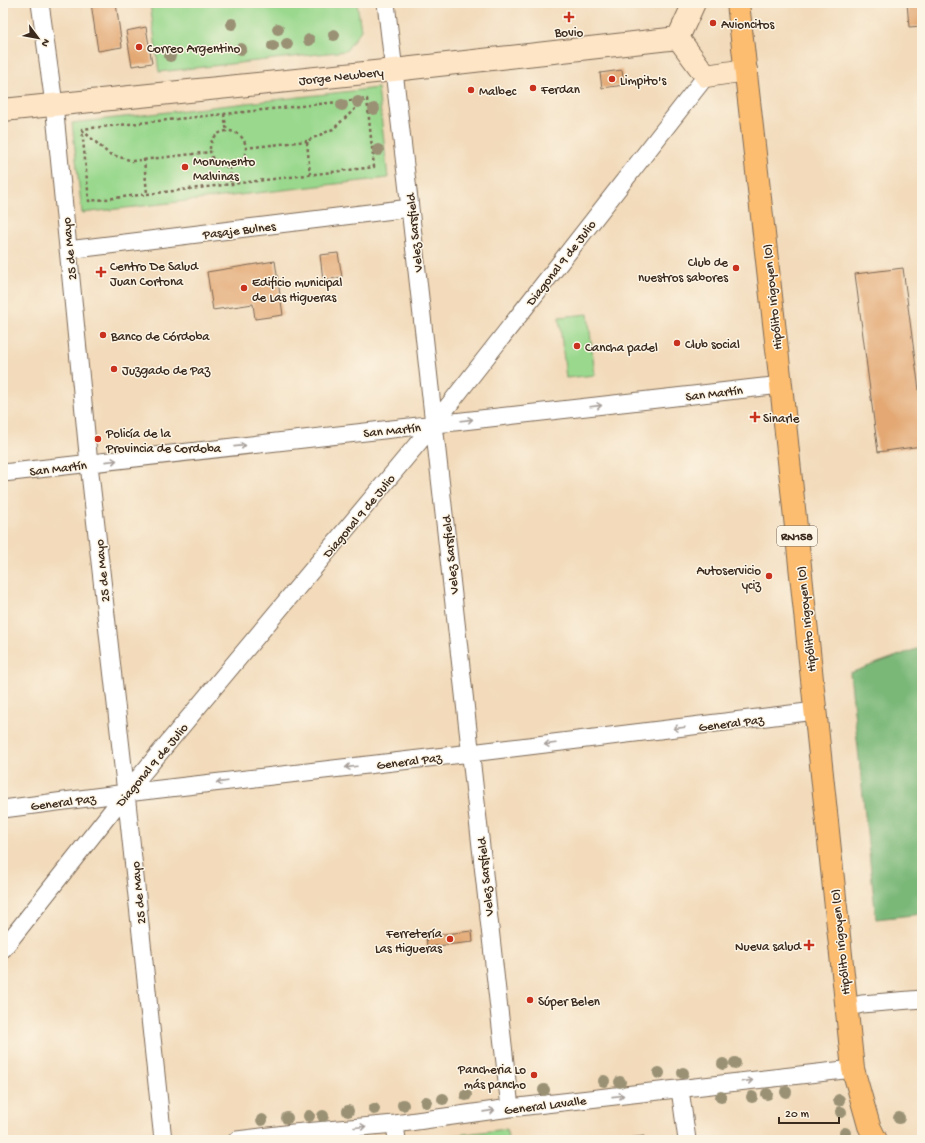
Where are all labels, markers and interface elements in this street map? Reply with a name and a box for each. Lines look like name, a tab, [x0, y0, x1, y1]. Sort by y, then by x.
marker: Bovio	[564, 12, 574, 22]
north arrow	[18, 18, 58, 58]
marker: Avioncitos	[708, 18, 718, 28]
place label: Avioncitos	[721, 18, 775, 33]
place label: Bovio	[554, 26, 584, 41]
text: N	[38, 36, 52, 48]
marker: Correo Argentino	[134, 42, 144, 52]
place label: Correo Argentino	[147, 42, 240, 57]
street label: Jorge Newbery	[298, 66, 385, 89]
marker: Limpito's	[607, 74, 617, 84]
place label: Limpito's	[620, 74, 667, 89]
marker: Ferdan	[528, 83, 538, 93]
place label: Ferdan	[540, 83, 581, 98]
marker: Malbec	[466, 85, 476, 95]
place label: Malbec	[479, 85, 517, 100]
place label: Monumento Malvinas	[193, 155, 255, 185]
marker: Monumento Malvinas	[180, 162, 190, 172]
street label: Velez Sarsfield	[404, 191, 427, 274]
street label: 25 de Mayo	[60, 216, 81, 281]
street label: Diagonal 9 de Julio	[523, 218, 600, 310]
street label: Pasaje Bulnes	[201, 219, 278, 244]
street label: Hipólito Irigoyen (O)	[760, 243, 787, 350]
place label: Club de nuestros sabores	[638, 256, 729, 286]
place label: Centro De Salud Juan Cortona	[110, 260, 199, 290]
marker: Club de nuestros sabores	[731, 263, 741, 273]
marker: Centro De Salud Juan Cortona	[95, 266, 107, 278]
place label: Edificio municipal de Las Higueras	[252, 276, 343, 306]
marker: Edificio municipal de Las Higueras	[239, 283, 249, 293]
marker: Banco de Córdoba	[98, 330, 108, 340]
place label: Banco de Córdoba	[110, 330, 210, 345]
marker: Club social	[672, 338, 682, 348]
place label: Club social	[685, 338, 740, 353]
marker: Cancha padel	[572, 341, 582, 351]
place label: Cancha padel	[585, 341, 658, 356]
marker: Juzgado de Paz	[109, 364, 119, 374]
place label: Juzgado de Paz	[122, 364, 212, 379]
street label: San Martín	[685, 383, 745, 405]
one-way arrow	[589, 402, 602, 409]
marker: Sinarle	[750, 412, 760, 422]
place label: Sinarle	[763, 412, 800, 427]
one-way arrow	[460, 417, 473, 424]
street label: San Martín	[363, 421, 423, 442]
place label: Policía de la Provincia de Cordoba	[105, 427, 222, 457]
marker: Policía de la Provincia de Cordoba	[93, 434, 103, 444]
one-way arrow	[234, 443, 247, 450]
one-way arrow	[104, 457, 117, 465]
street label: San Martín	[29, 458, 89, 480]
street label: Diagonal 9 de Julio	[320, 472, 399, 562]
street label: Velez Sarsfield	[440, 513, 463, 596]
road number: RN158	[777, 526, 817, 546]
street label: 25 de Mayo	[93, 538, 114, 603]
place label: Autoservicio yciz	[697, 564, 762, 594]
street label: Hipólito Irigoyen (O)	[794, 565, 821, 672]
marker: Autoservicio yciz	[764, 571, 774, 581]
street label: General Paz	[698, 713, 766, 736]
street label: Diagonal 9 de Julio	[113, 721, 192, 811]
one-way arrow	[673, 724, 686, 732]
one-way arrow	[544, 740, 557, 747]
street label: General Paz	[376, 751, 444, 774]
one-way arrow	[345, 763, 358, 771]
one-way arrow	[216, 778, 229, 786]
street label: General Paz	[30, 792, 98, 815]
street label: Velez Sarsfield	[475, 835, 498, 918]
street label: 25 de Mayo	[129, 860, 150, 925]
street label: Hipólito Irigoyen (O)	[828, 888, 855, 995]
place label: Ferretería Las Higueras	[375, 927, 443, 957]
marker: Ferretería Las Higueras	[445, 934, 455, 944]
place label: Nueva salud	[735, 940, 802, 955]
marker: Nueva salud	[804, 940, 814, 950]
marker: Súper Belen	[525, 995, 535, 1005]
place label: Súper Belen	[538, 995, 601, 1010]
place label: Pancheria Lo más pancho	[457, 1063, 526, 1093]
marker: Pancheria Lo más pancho	[529, 1070, 539, 1080]
one-way arrow	[740, 1077, 753, 1085]
one-way arrow	[611, 1092, 624, 1099]
street label: General Lavalle	[503, 1094, 588, 1119]
scale bar	[779, 1099, 839, 1125]
one-way arrow	[482, 1107, 495, 1115]
text: 20 m	[785, 1108, 810, 1122]
one-way arrow	[353, 1123, 366, 1131]

